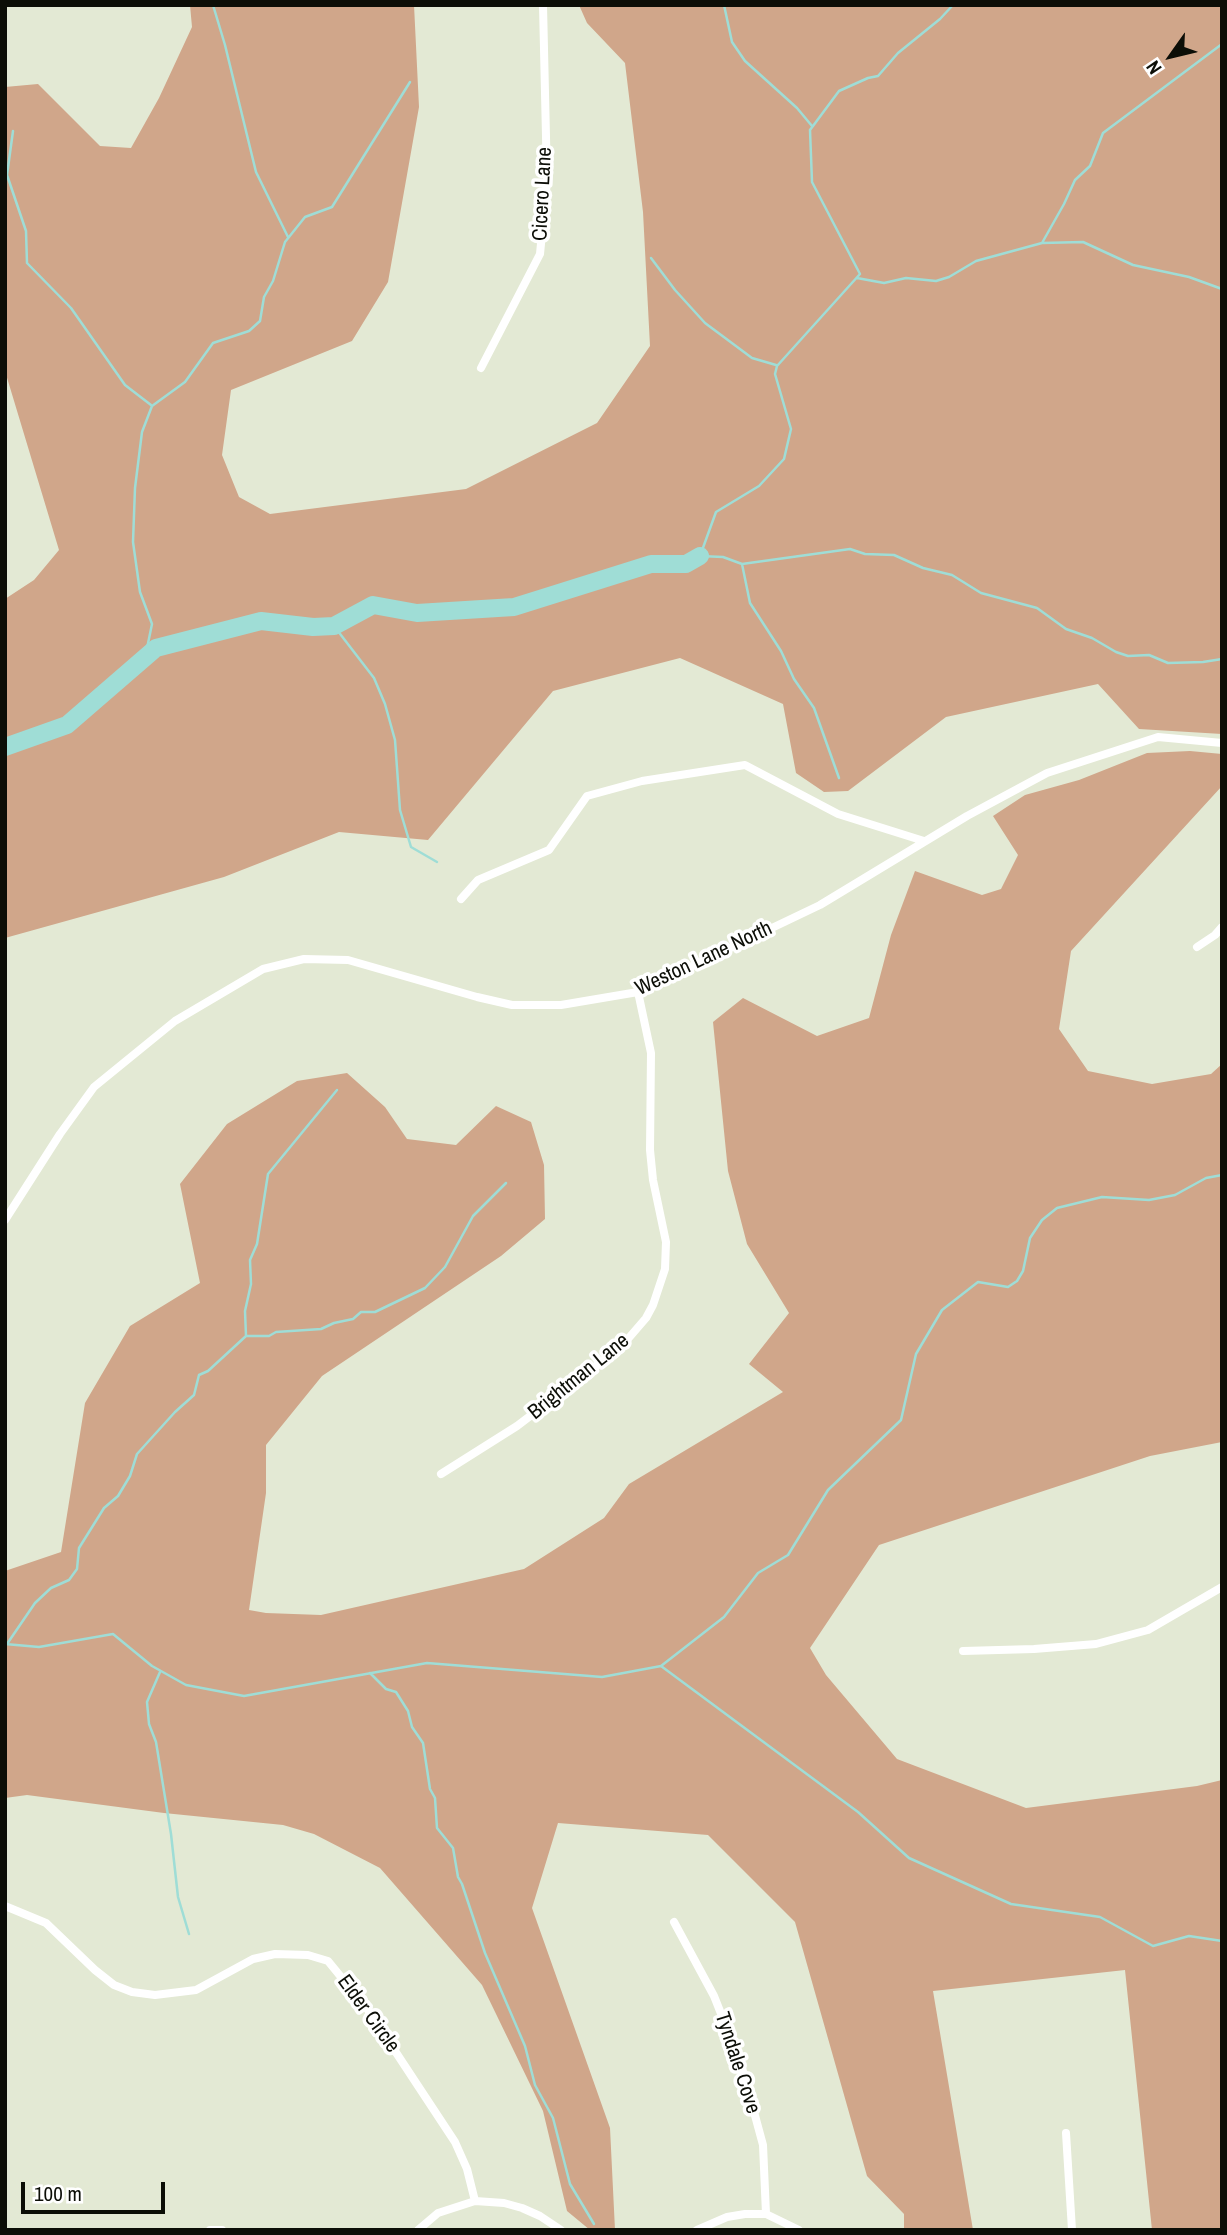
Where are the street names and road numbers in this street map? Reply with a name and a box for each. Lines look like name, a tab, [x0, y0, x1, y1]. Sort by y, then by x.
street label: Cicero Lane	[528, 147, 558, 241]
street label: Weston Lane North	[632, 916, 776, 1002]
street label: Brightman Lane	[523, 1329, 635, 1425]
street label: Elder Circle	[331, 1970, 405, 2058]
street label: Tyndale Cove	[709, 2009, 765, 2117]

